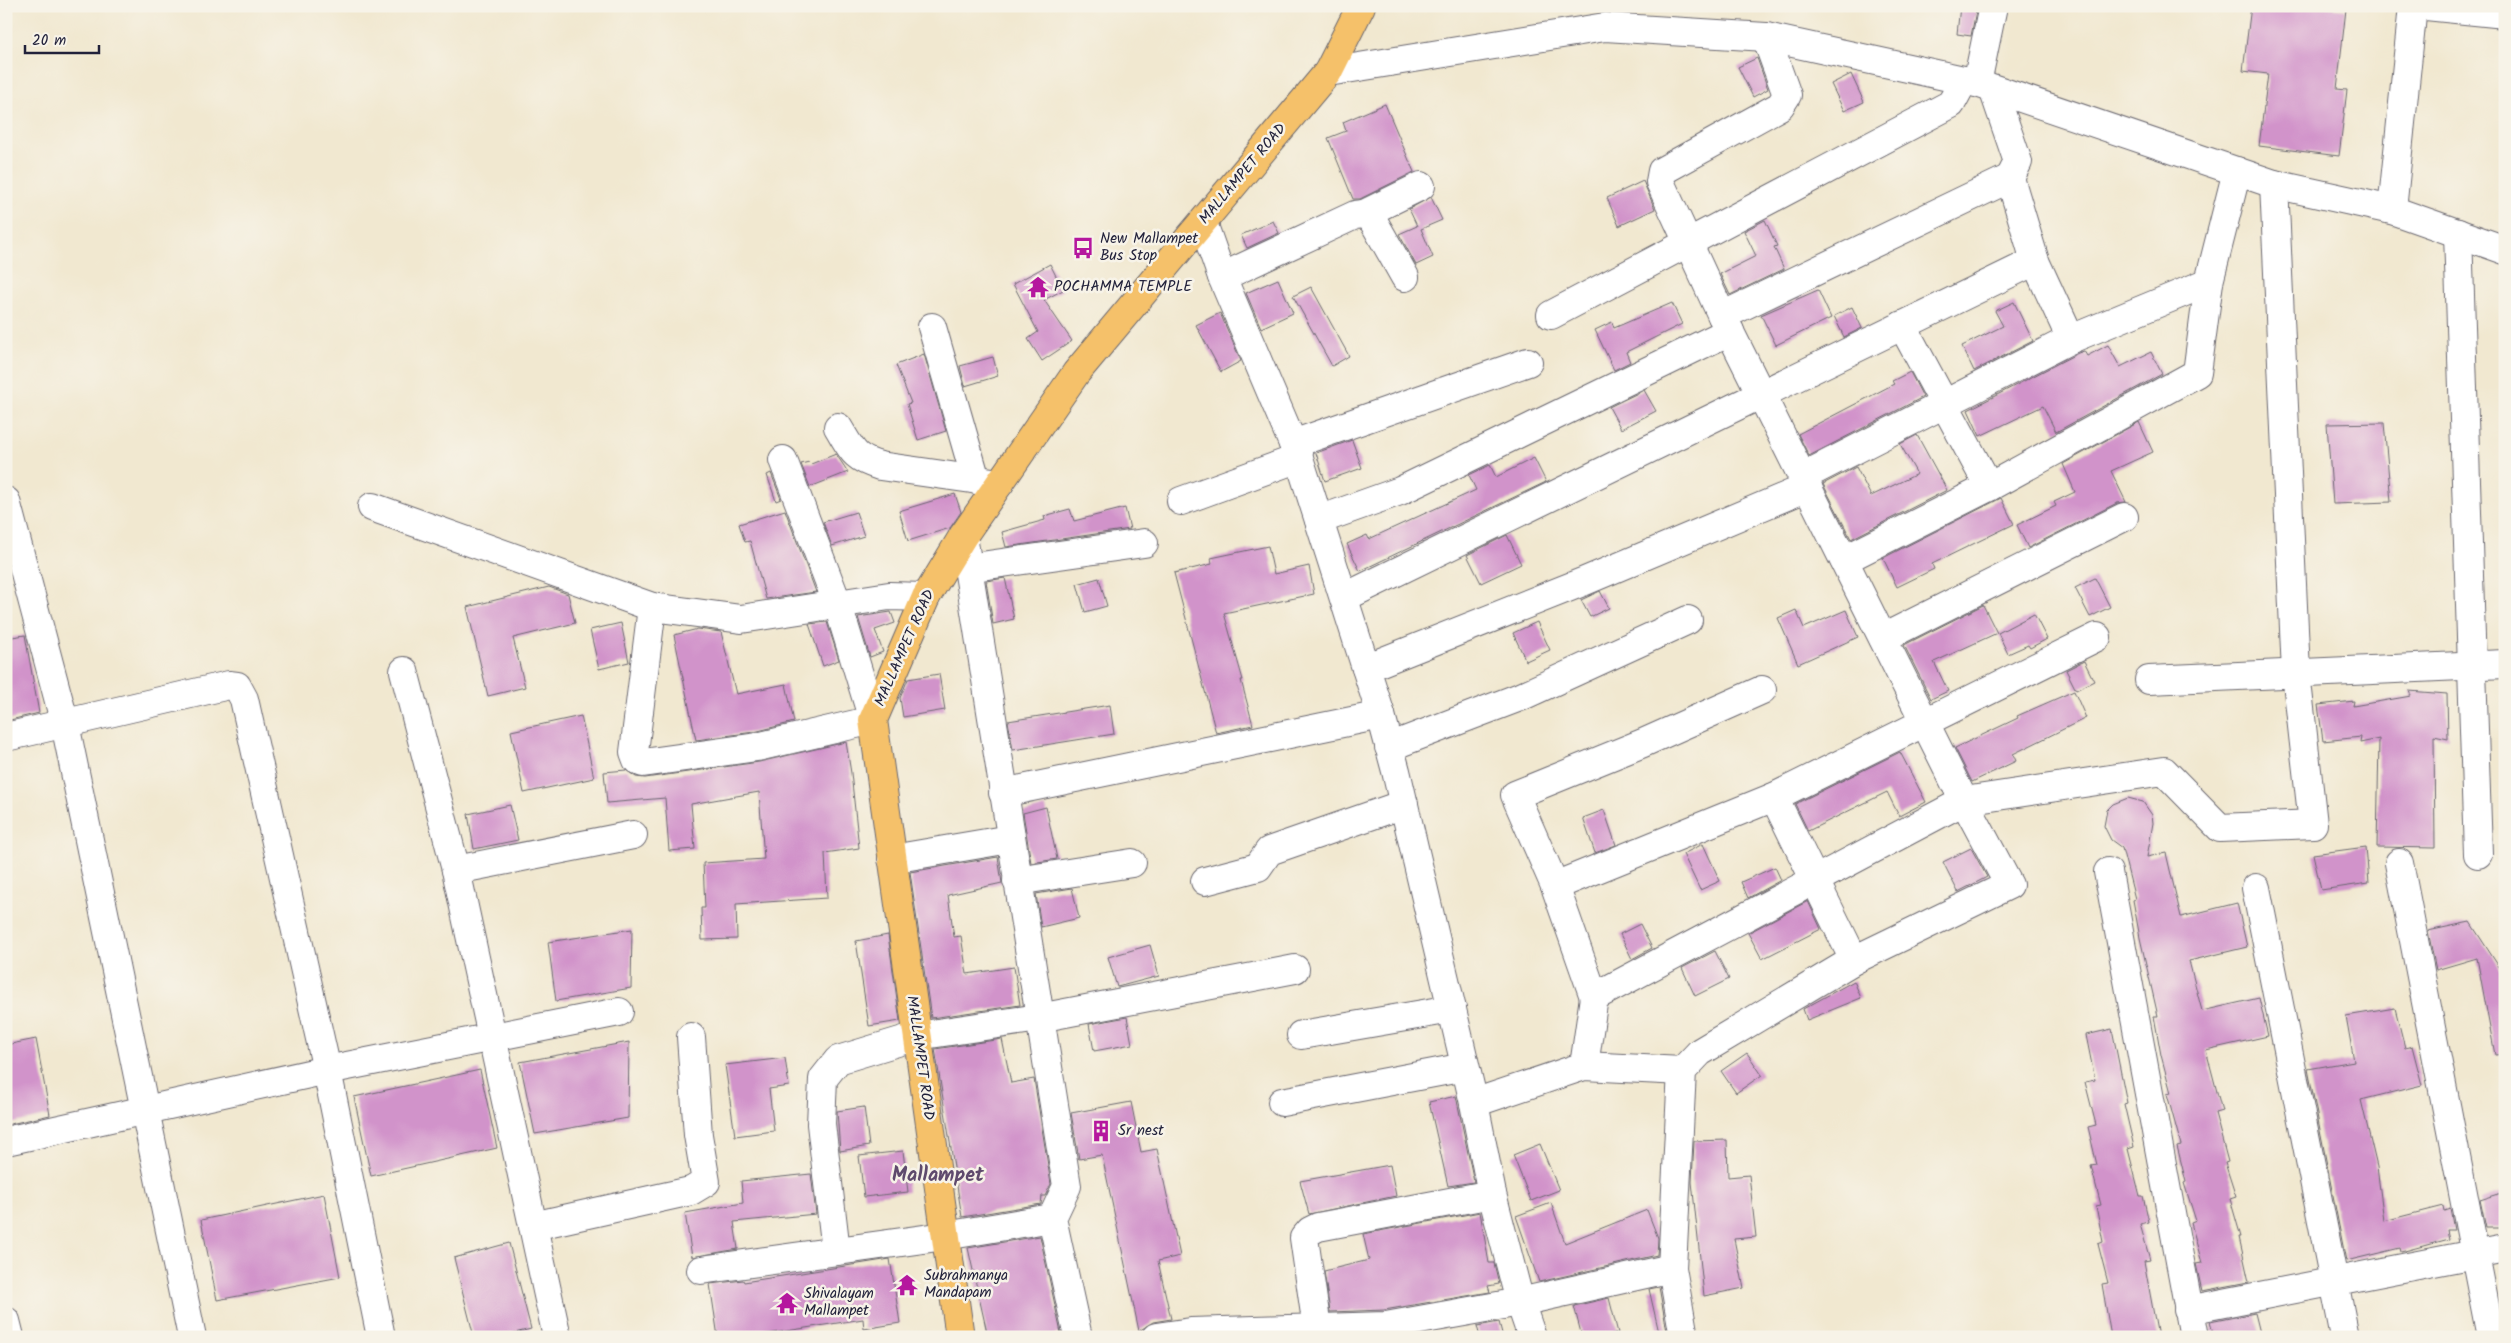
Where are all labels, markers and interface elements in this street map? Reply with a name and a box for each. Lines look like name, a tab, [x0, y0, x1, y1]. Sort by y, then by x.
scale bar	[25, 22, 99, 54]
text: 20 m	[32, 29, 66, 53]
street label: MALLAMPET ROAD	[1193, 118, 1293, 230]
place label: New Mallampet Bus Stop	[1100, 227, 1198, 268]
bus stop icon: New Mallampet Bus Stop	[1070, 235, 1096, 261]
temple icon: POCHAMMA TEMPLE	[1025, 274, 1051, 300]
place label: POCHAMMA TEMPLE	[1054, 275, 1193, 299]
street label: MALLAMPET ROAD	[868, 585, 942, 710]
street label: MALLAMPET ROAD	[899, 994, 941, 1122]
building icon: Sr nest	[1088, 1118, 1114, 1144]
place label: Sr nest	[1118, 1119, 1164, 1143]
district label: Mallampet	[892, 1160, 985, 1192]
place label: Subrahmanya Mandapam	[924, 1264, 1008, 1305]
temple icon: Subrahmanya Mandapam	[894, 1272, 920, 1298]
place label: Shivalayam Mallampet	[804, 1282, 874, 1323]
temple icon: Shivalayam Mallampet	[774, 1290, 800, 1316]

